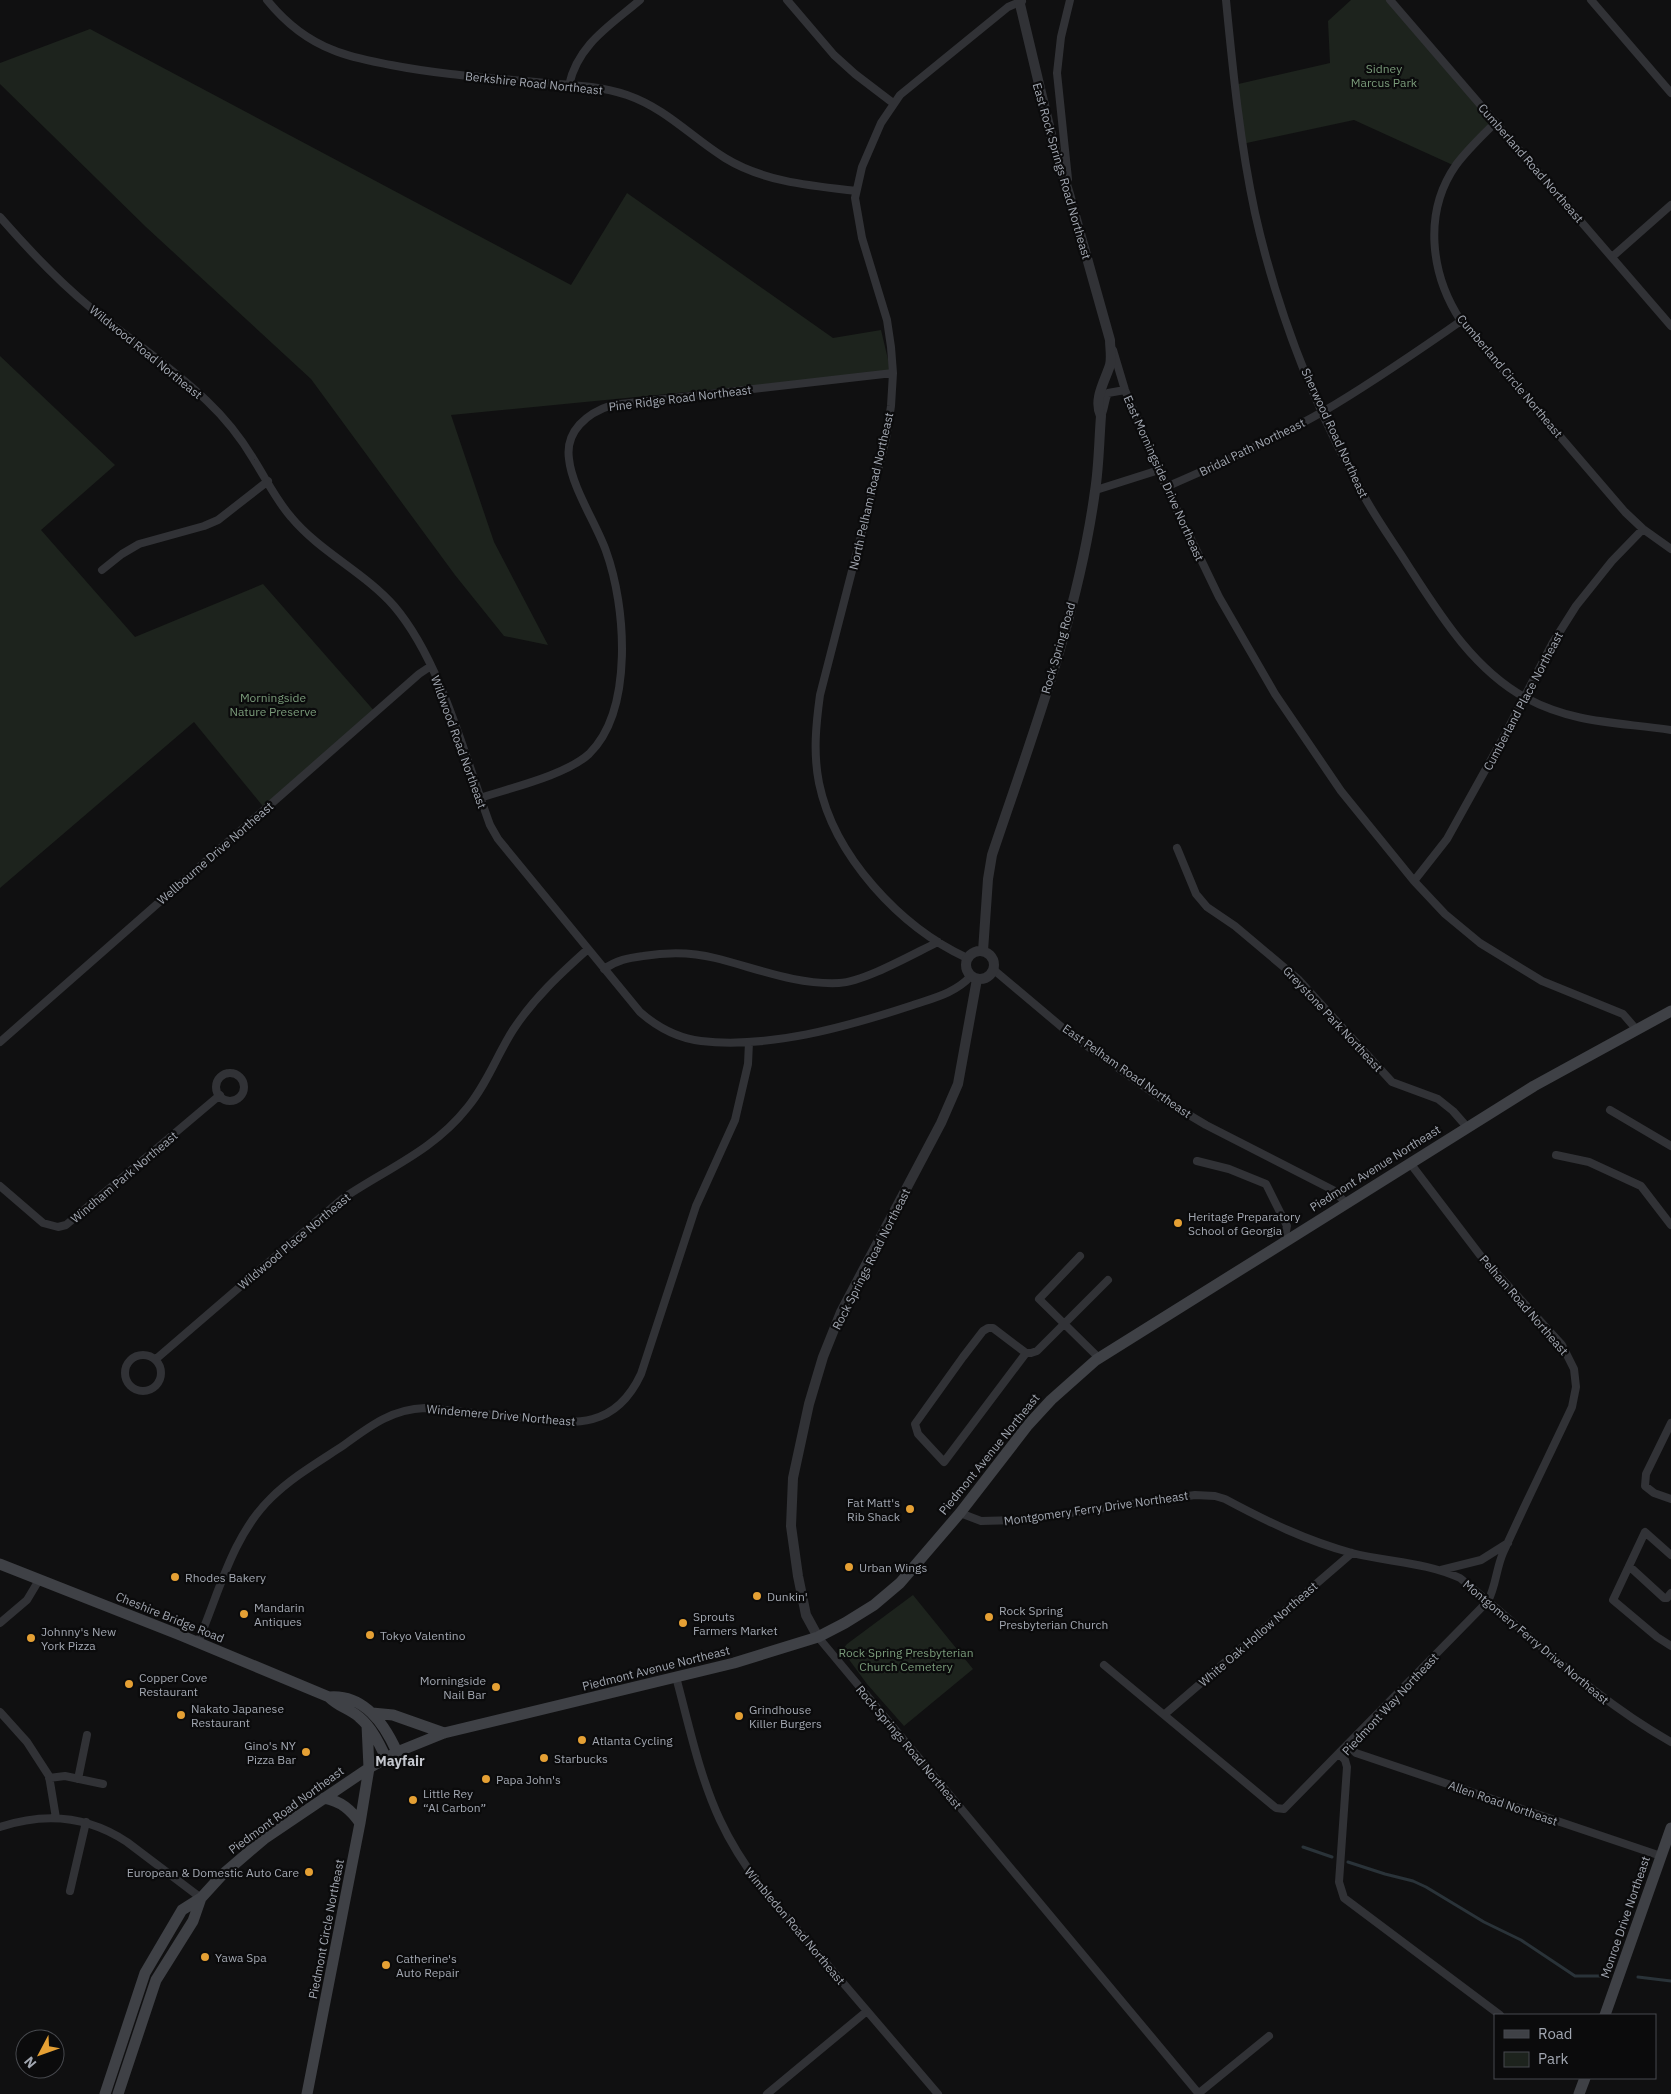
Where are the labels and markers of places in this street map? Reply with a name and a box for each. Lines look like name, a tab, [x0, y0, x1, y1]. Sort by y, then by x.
place label: Heritage Preparatory School of Georgia	[1188, 1209, 1300, 1238]
marker: Heritage Preparatory School of Georgia	[1172, 1217, 1184, 1229]
place label: Fat Matt's Rib Shack	[847, 1495, 901, 1524]
marker: Fat Matt's Rib Shack	[904, 1503, 916, 1515]
place label: Urban Wings	[859, 1560, 927, 1575]
marker: Urban Wings	[843, 1561, 855, 1573]
place label: Rhodes Bakery	[185, 1570, 266, 1585]
marker: Rhodes Bakery	[169, 1571, 181, 1583]
place label: Dunkin'	[767, 1589, 808, 1604]
marker: Dunkin'	[751, 1590, 763, 1602]
place label: Mandarin Antiques	[254, 1600, 305, 1629]
place label: Rock Spring Presbyterian Church	[999, 1603, 1108, 1632]
marker: Mandarin Antiques	[238, 1608, 250, 1620]
place label: Sprouts Farmers Market	[693, 1609, 778, 1638]
marker: Rock Spring Presbyterian Church	[983, 1611, 995, 1623]
marker: Sprouts Farmers Market	[677, 1617, 689, 1629]
place label: Johnny's New York Pizza	[41, 1624, 116, 1653]
place label: Tokyo Valentino	[380, 1628, 466, 1643]
marker: Tokyo Valentino	[364, 1629, 376, 1641]
marker: Johnny's New York Pizza	[25, 1632, 37, 1644]
place label: Copper Cove Restaurant	[139, 1670, 208, 1699]
place label: Morningside Nail Bar	[420, 1673, 487, 1702]
marker: Copper Cove Restaurant	[123, 1678, 135, 1690]
marker: Morningside Nail Bar	[490, 1681, 502, 1693]
place label: Nakato Japanese Restaurant	[191, 1701, 284, 1730]
place label: Grindhouse Killer Burgers	[749, 1702, 822, 1731]
marker: Nakato Japanese Restaurant	[175, 1709, 187, 1721]
marker: Grindhouse Killer Burgers	[733, 1710, 745, 1722]
place label: Atlanta Cycling	[592, 1733, 673, 1748]
marker: Atlanta Cycling	[576, 1734, 588, 1746]
place label: Gino's NY Pizza Bar	[244, 1738, 297, 1767]
marker: Gino's NY Pizza Bar	[300, 1746, 312, 1758]
place label: Starbucks	[554, 1751, 608, 1766]
marker: Starbucks	[538, 1752, 550, 1764]
place label: Papa John's	[496, 1772, 561, 1787]
marker: Papa John's	[480, 1773, 492, 1785]
place label: Little Rey “Al Carbon”	[423, 1786, 486, 1815]
marker: Little Rey “Al Carbon”	[407, 1794, 419, 1806]
place label: European & Domestic Auto Care	[127, 1865, 299, 1880]
marker: European & Domestic Auto Care	[303, 1866, 315, 1878]
place label: Yawa Spa	[215, 1950, 267, 1965]
marker: Yawa Spa	[199, 1951, 211, 1963]
place label: Catherine's Auto Repair	[396, 1951, 460, 1980]
marker: Catherine's Auto Repair	[380, 1959, 392, 1971]

